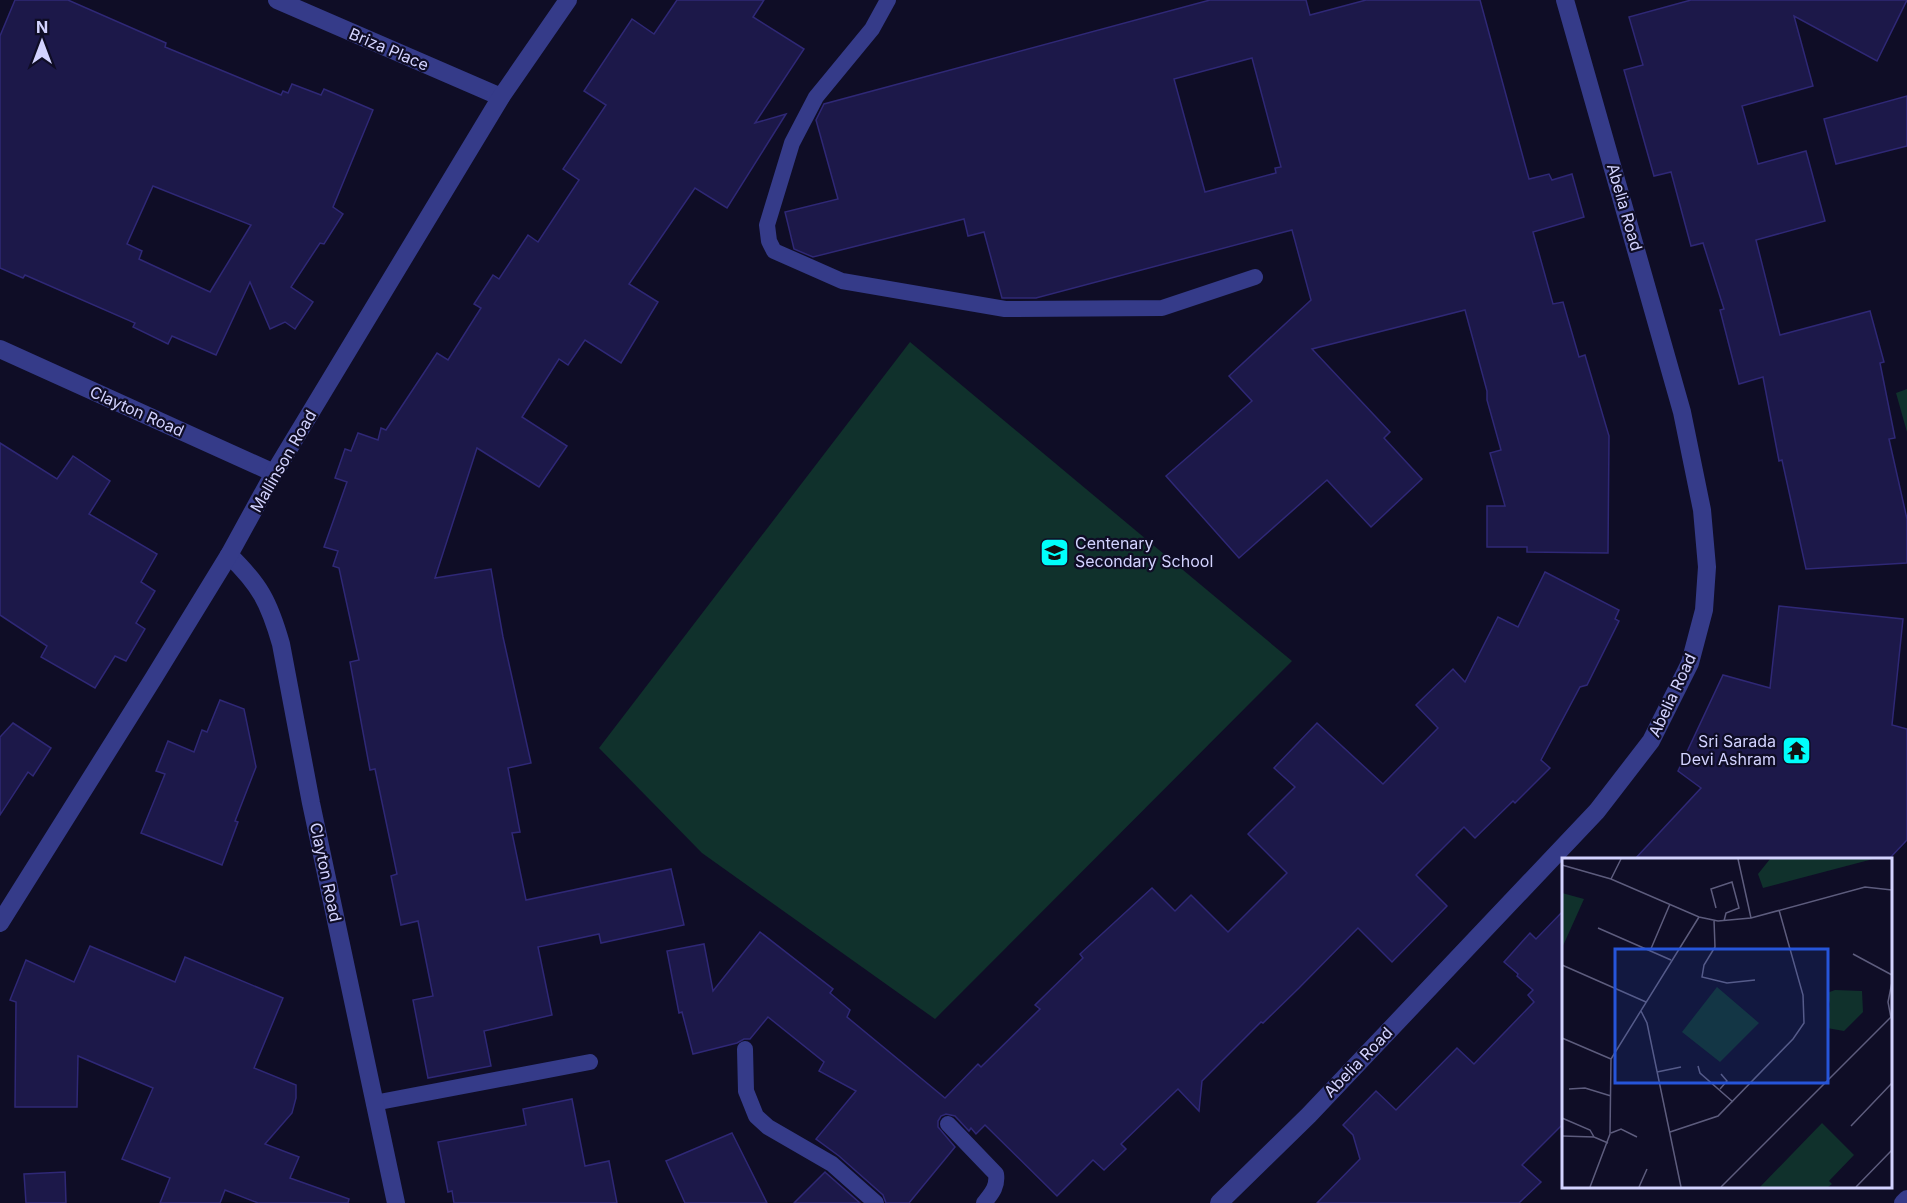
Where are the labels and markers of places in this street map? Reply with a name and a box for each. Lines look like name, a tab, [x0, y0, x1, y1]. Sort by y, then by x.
place label: Centenary Secondary School	[1075, 533, 1213, 571]
school or university icon: Centenary Secondary School	[1038, 536, 1070, 568]
place label: Sri Sarada Devi Ashram	[1680, 731, 1776, 769]
temple icon: Sri Sarada Devi Ashram	[1781, 734, 1813, 766]

